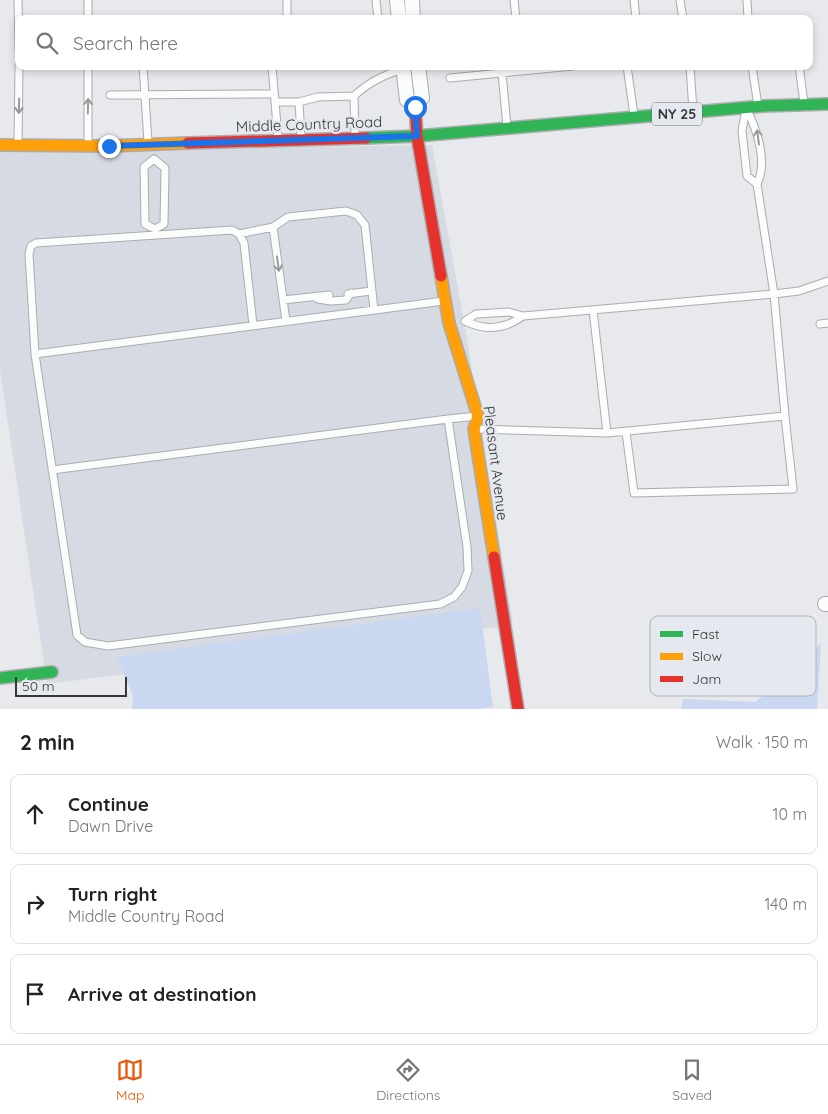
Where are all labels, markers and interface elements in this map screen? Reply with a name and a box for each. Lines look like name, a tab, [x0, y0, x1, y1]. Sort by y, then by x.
search box	[15, 15, 813, 70]
icon: search	[33, 29, 61, 57]
text: Search here	[73, 31, 178, 55]
route start	[404, 96, 427, 119]
one-way arrow	[14, 98, 23, 114]
one-way arrow	[84, 98, 93, 114]
road number: NY 25	[652, 102, 702, 126]
street label: Middle Country Road	[236, 112, 382, 136]
one-way arrow	[752, 130, 762, 146]
route end	[98, 135, 121, 158]
one-way arrow	[274, 256, 284, 272]
street label: Pleasant Avenue	[480, 405, 512, 521]
legend	[650, 616, 816, 696]
text: Fast	[692, 625, 720, 643]
text: Slow	[692, 647, 722, 665]
text: Jam	[692, 670, 721, 688]
scale bar	[15, 674, 128, 697]
text: 50 m	[22, 677, 55, 695]
text: 2 min	[20, 729, 75, 755]
text: Walk · 150 m	[716, 732, 808, 752]
text: Continue	[68, 792, 149, 816]
icon: ahead	[21, 800, 49, 828]
text: 10 m	[773, 804, 807, 824]
text: Dawn Drive	[68, 816, 153, 836]
text: Turn right	[68, 882, 157, 906]
icon: right	[21, 890, 49, 918]
text: 140 m	[764, 894, 807, 914]
text: Middle Country Road	[68, 906, 224, 926]
icon: arrive	[21, 980, 49, 1008]
text: Arrive at destination	[68, 982, 257, 1006]
tab: Map	[116, 1056, 144, 1104]
tab: Directions	[376, 1056, 440, 1104]
tab: Saved	[672, 1056, 712, 1104]

